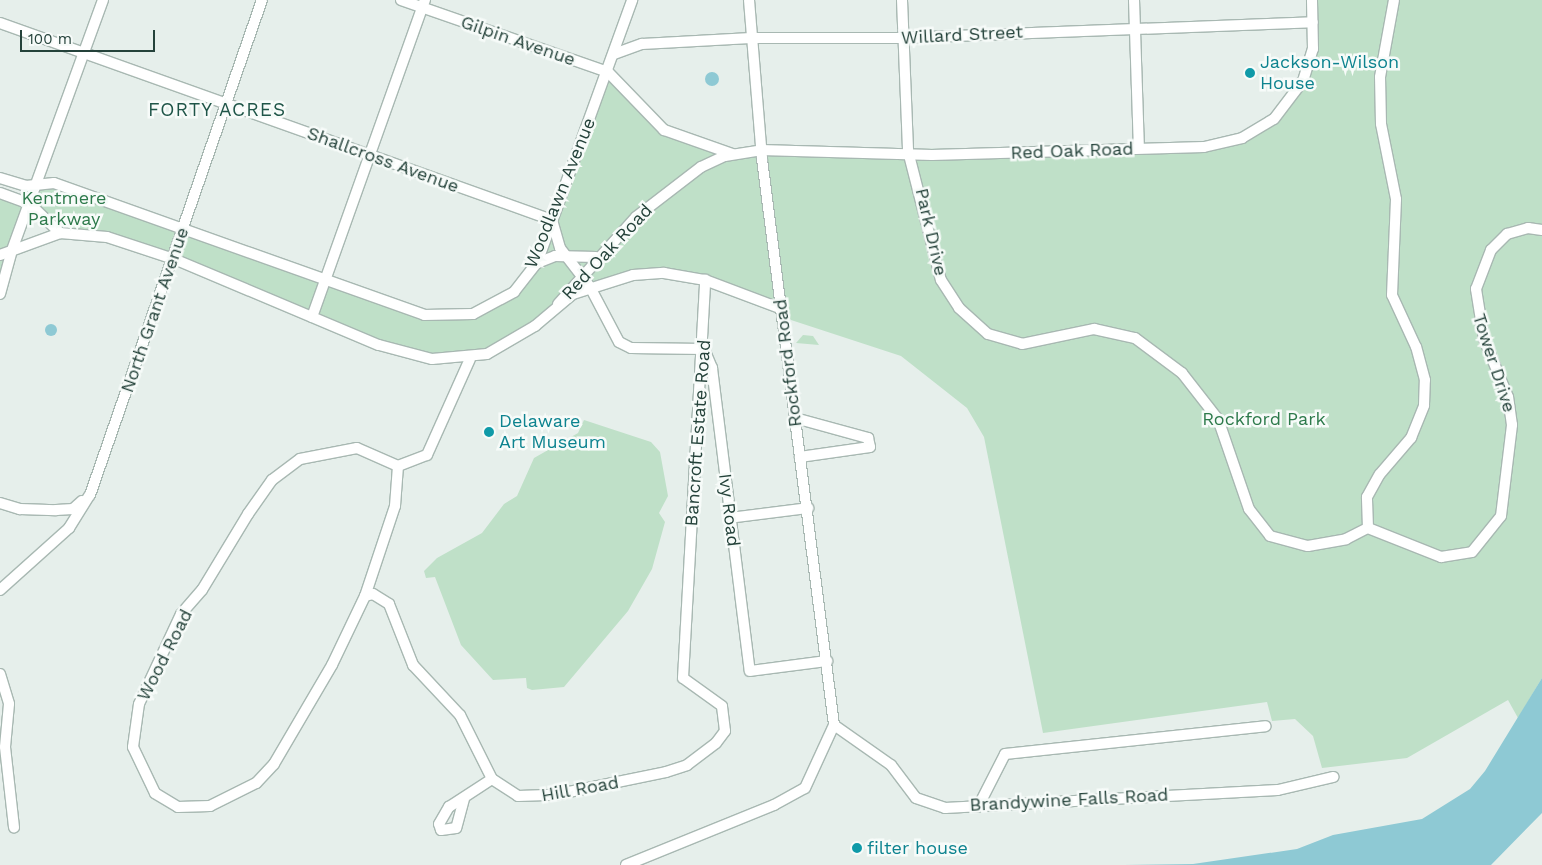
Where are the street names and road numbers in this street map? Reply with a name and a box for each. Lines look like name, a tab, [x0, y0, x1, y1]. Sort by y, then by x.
street label: Gilpin Avenue	[458, 11, 578, 71]
street label: Willard Street	[901, 21, 1023, 49]
street label: Woodlawn Avenue	[520, 114, 600, 272]
street label: Shallcross Avenue	[304, 122, 462, 198]
street label: Red Oak Road	[1010, 138, 1134, 164]
street label: Park Drive	[910, 186, 952, 278]
street label: Red Oak Road	[557, 200, 657, 304]
street label: North Grant Avenue	[116, 224, 194, 396]
street label: Rockford Road	[769, 298, 807, 428]
street label: Tower Drive	[1468, 311, 1520, 415]
street label: Bancroft Estate Road	[681, 339, 715, 527]
street label: Ivy Road	[714, 472, 744, 548]
street label: Wood Road	[133, 606, 197, 704]
street label: Hill Road	[539, 771, 621, 807]
street label: Brandywine Falls Road	[969, 784, 1169, 816]

